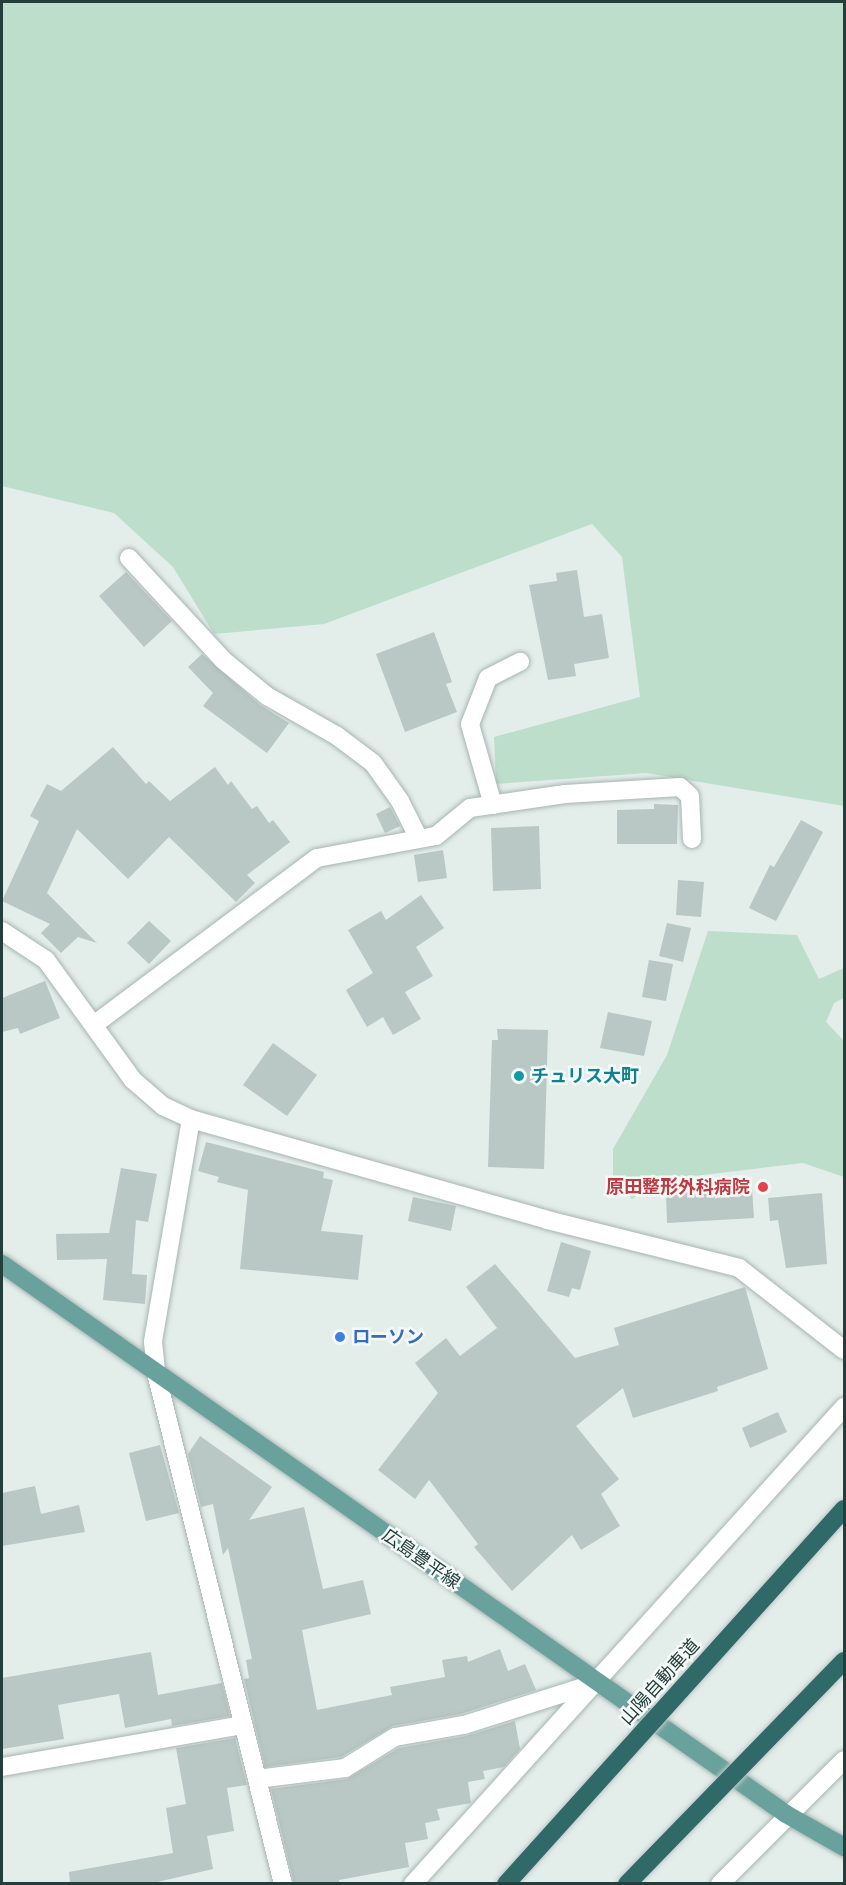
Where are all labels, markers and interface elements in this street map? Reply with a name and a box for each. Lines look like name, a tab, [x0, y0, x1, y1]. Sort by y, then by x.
place label: チュリス大町	[531, 1065, 639, 1087]
marker: チュリス大町	[512, 1069, 526, 1083]
place label: 原田整形外科病院	[606, 1176, 750, 1198]
marker: 原田整形外科病院	[754, 1178, 772, 1196]
place label: ローソン	[352, 1326, 424, 1348]
marker: ローソン	[333, 1330, 347, 1344]
street label: 広島豊平線	[378, 1524, 464, 1594]
street label: 山陽自動車道	[616, 1635, 704, 1729]

